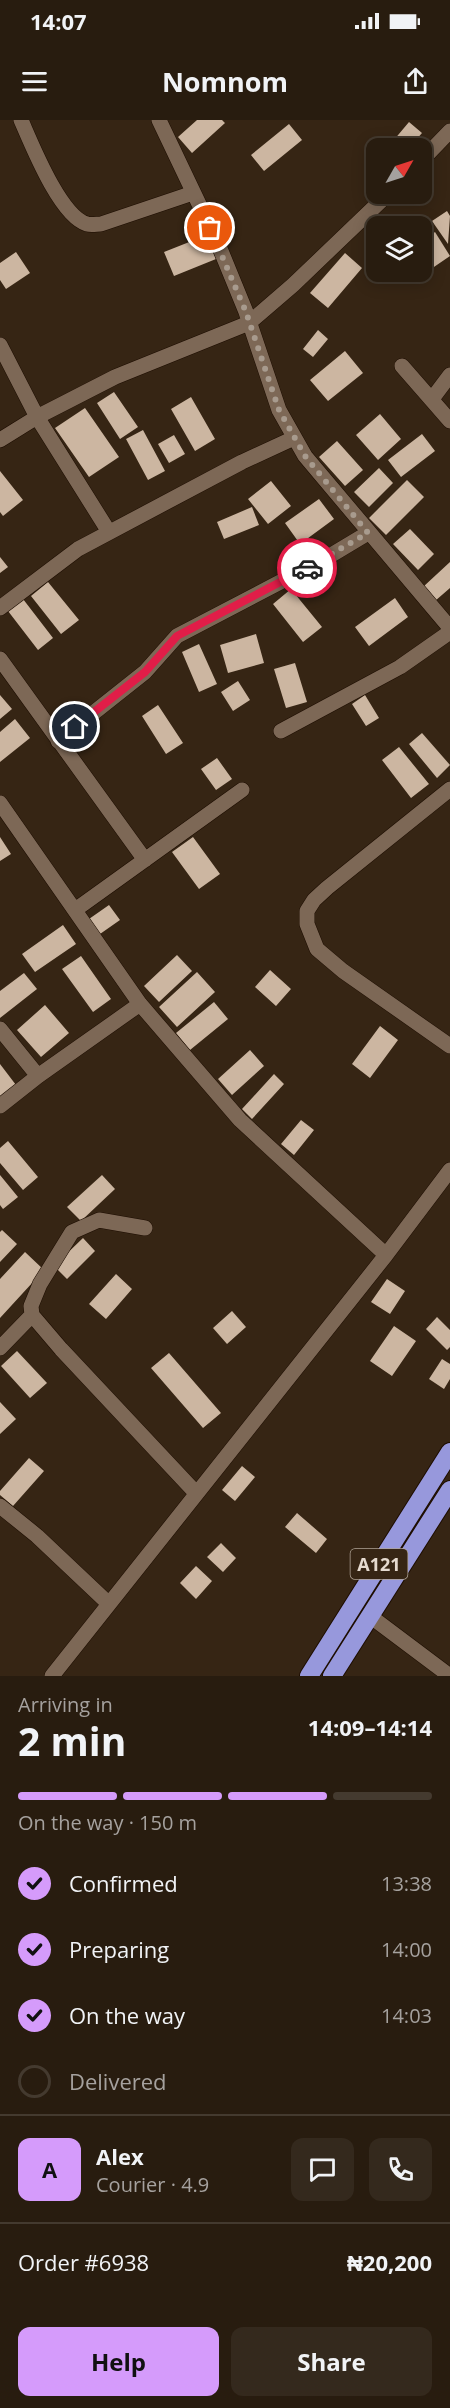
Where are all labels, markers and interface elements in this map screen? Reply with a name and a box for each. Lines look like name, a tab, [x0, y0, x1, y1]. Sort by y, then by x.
text: 14:07	[30, 6, 87, 36]
text: Nomnom	[162, 63, 288, 100]
icon: menu	[18, 65, 51, 98]
icon: share	[399, 65, 432, 98]
north arrow	[366, 138, 432, 204]
map controls	[366, 138, 432, 282]
pin	[184, 202, 235, 253]
icon: bag	[193, 211, 226, 244]
button: layers	[366, 216, 432, 282]
courier	[277, 538, 337, 598]
icon: car	[291, 552, 324, 585]
pin	[49, 701, 100, 752]
icon: home	[58, 710, 91, 743]
road number: A121	[350, 1549, 407, 1579]
text: Arriving in	[18, 1691, 113, 1718]
text: 14:09–14:14	[308, 1712, 432, 1742]
text: 2 min	[18, 1714, 126, 1767]
text: On the way · 150 m	[18, 1809, 197, 1836]
icon: check	[18, 1867, 51, 1900]
text: Confirmed	[69, 1868, 178, 1898]
text: 13:38	[381, 1870, 432, 1897]
icon: check	[18, 1933, 51, 1966]
text: Preparing	[69, 1934, 169, 1964]
text: 14:00	[381, 1936, 432, 1963]
icon: check	[18, 1999, 51, 2032]
text: On the way	[69, 2000, 185, 2030]
text: 14:03	[381, 2002, 432, 2029]
text: Delivered	[69, 2066, 167, 2096]
button: chat	[291, 2138, 354, 2201]
button: phone	[369, 2138, 432, 2201]
text: Alex	[96, 2141, 144, 2171]
text: A	[42, 2154, 57, 2184]
text: Courier · 4.9	[96, 2171, 209, 2198]
text: Order #6938	[18, 2247, 149, 2277]
text: ₦20,200	[347, 2247, 432, 2277]
button: Help	[18, 2327, 219, 2396]
button: Share	[231, 2327, 432, 2396]

